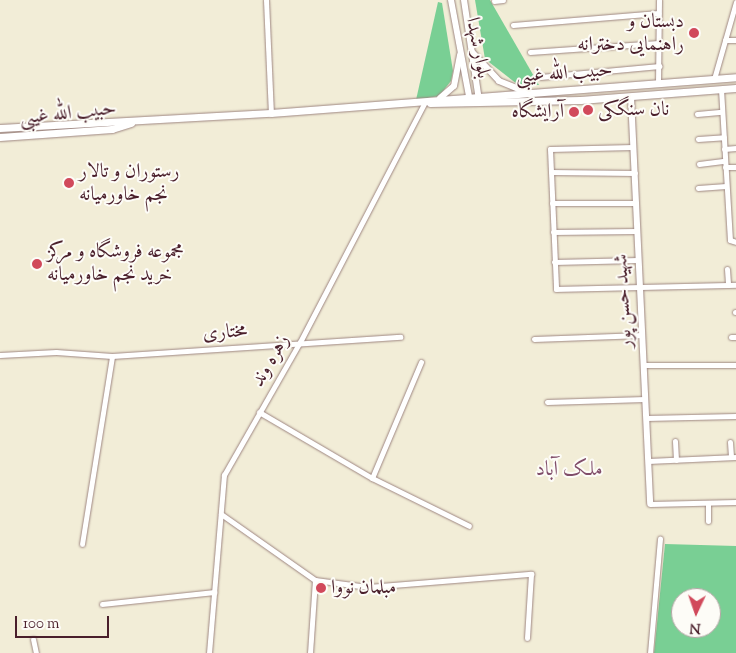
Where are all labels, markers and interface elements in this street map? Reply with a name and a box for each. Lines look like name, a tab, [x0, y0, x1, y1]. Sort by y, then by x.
place label: دبستان و راهنمایی دخترانه	[577, 10, 684, 57]
street label: بلوار شهدا	[459, 15, 495, 81]
marker: دبستان و راهنمایی دخترانه	[688, 27, 700, 39]
street label: حبیب الله غیبی	[515, 59, 613, 89]
street label: حبیب الله غیبی	[18, 97, 118, 131]
place label: نان سنگکی	[598, 98, 669, 122]
place label: آرایشگاه	[511, 100, 564, 124]
marker: نان سنگکی	[582, 104, 594, 116]
marker: آرایشگاه	[568, 106, 580, 118]
place label: رستوران و تالار نجم خاورمیانه	[79, 160, 180, 207]
marker: رستوران و تالار نجم خاورمیانه	[63, 177, 75, 189]
place label: مجموعه فروشگاه و مرکز خرید نجم خاورمیانه	[47, 240, 184, 287]
street label: شهید حسن پور	[610, 253, 638, 349]
marker: مجموعه فروشگاه و مرکز خرید نجم خاورمیانه	[31, 258, 43, 270]
street label: مختاری	[202, 319, 248, 347]
street label: زهره وند	[246, 331, 296, 391]
district label: ملک آباد	[535, 457, 603, 483]
place label: مبلمان نووا	[331, 576, 396, 600]
marker: مبلمان نووا	[315, 582, 327, 594]
north arrow	[671, 588, 721, 638]
scale bar	[18, 606, 111, 638]
text: 100 m	[23, 614, 59, 635]
text: N	[689, 617, 701, 637]

